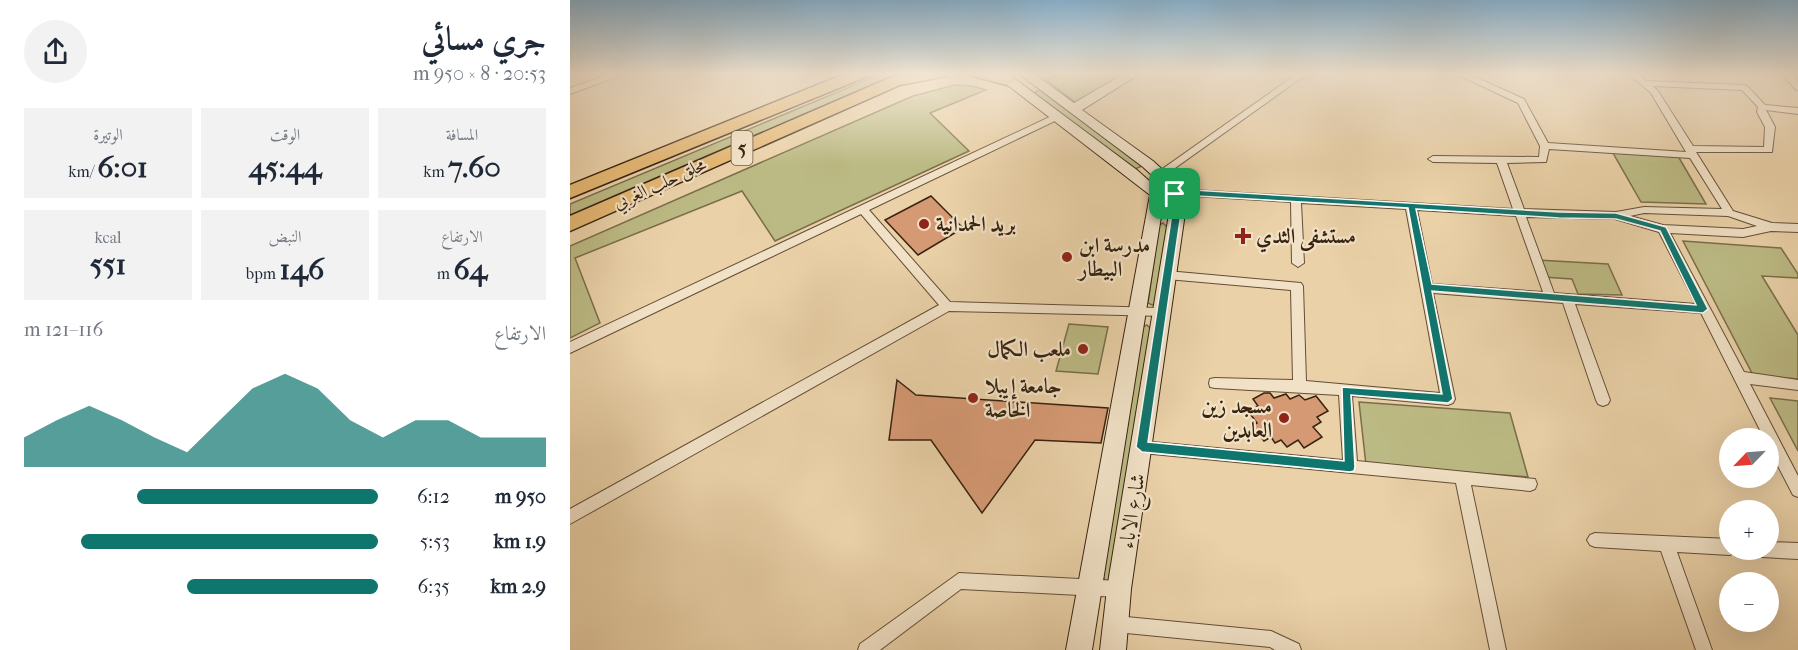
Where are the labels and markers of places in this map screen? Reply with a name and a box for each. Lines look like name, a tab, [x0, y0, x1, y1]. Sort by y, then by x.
pin	[1149, 168, 1200, 219]
place label: بريد الحمدانية	[936, 212, 1016, 237]
marker: بريد الحمدانية	[917, 217, 931, 231]
place label: مستشفى الثدي	[1256, 224, 1356, 253]
marker: مستشفى الثدي	[1234, 227, 1252, 245]
place label: مدرسة ابن البيطار	[1077, 233, 1150, 282]
marker: مدرسة ابن البيطار	[1060, 250, 1074, 264]
place label: ملعب الكمال	[987, 337, 1071, 363]
marker: ملعب الكمال	[1076, 342, 1090, 356]
place label: جامعة إيبلا الخاصة	[985, 374, 1062, 422]
marker: جامعة إيبلا الخاصة	[966, 391, 980, 405]
place label: مسجد زين العابدين	[1201, 394, 1272, 443]
marker: مسجد زين العابدين	[1277, 411, 1291, 425]

